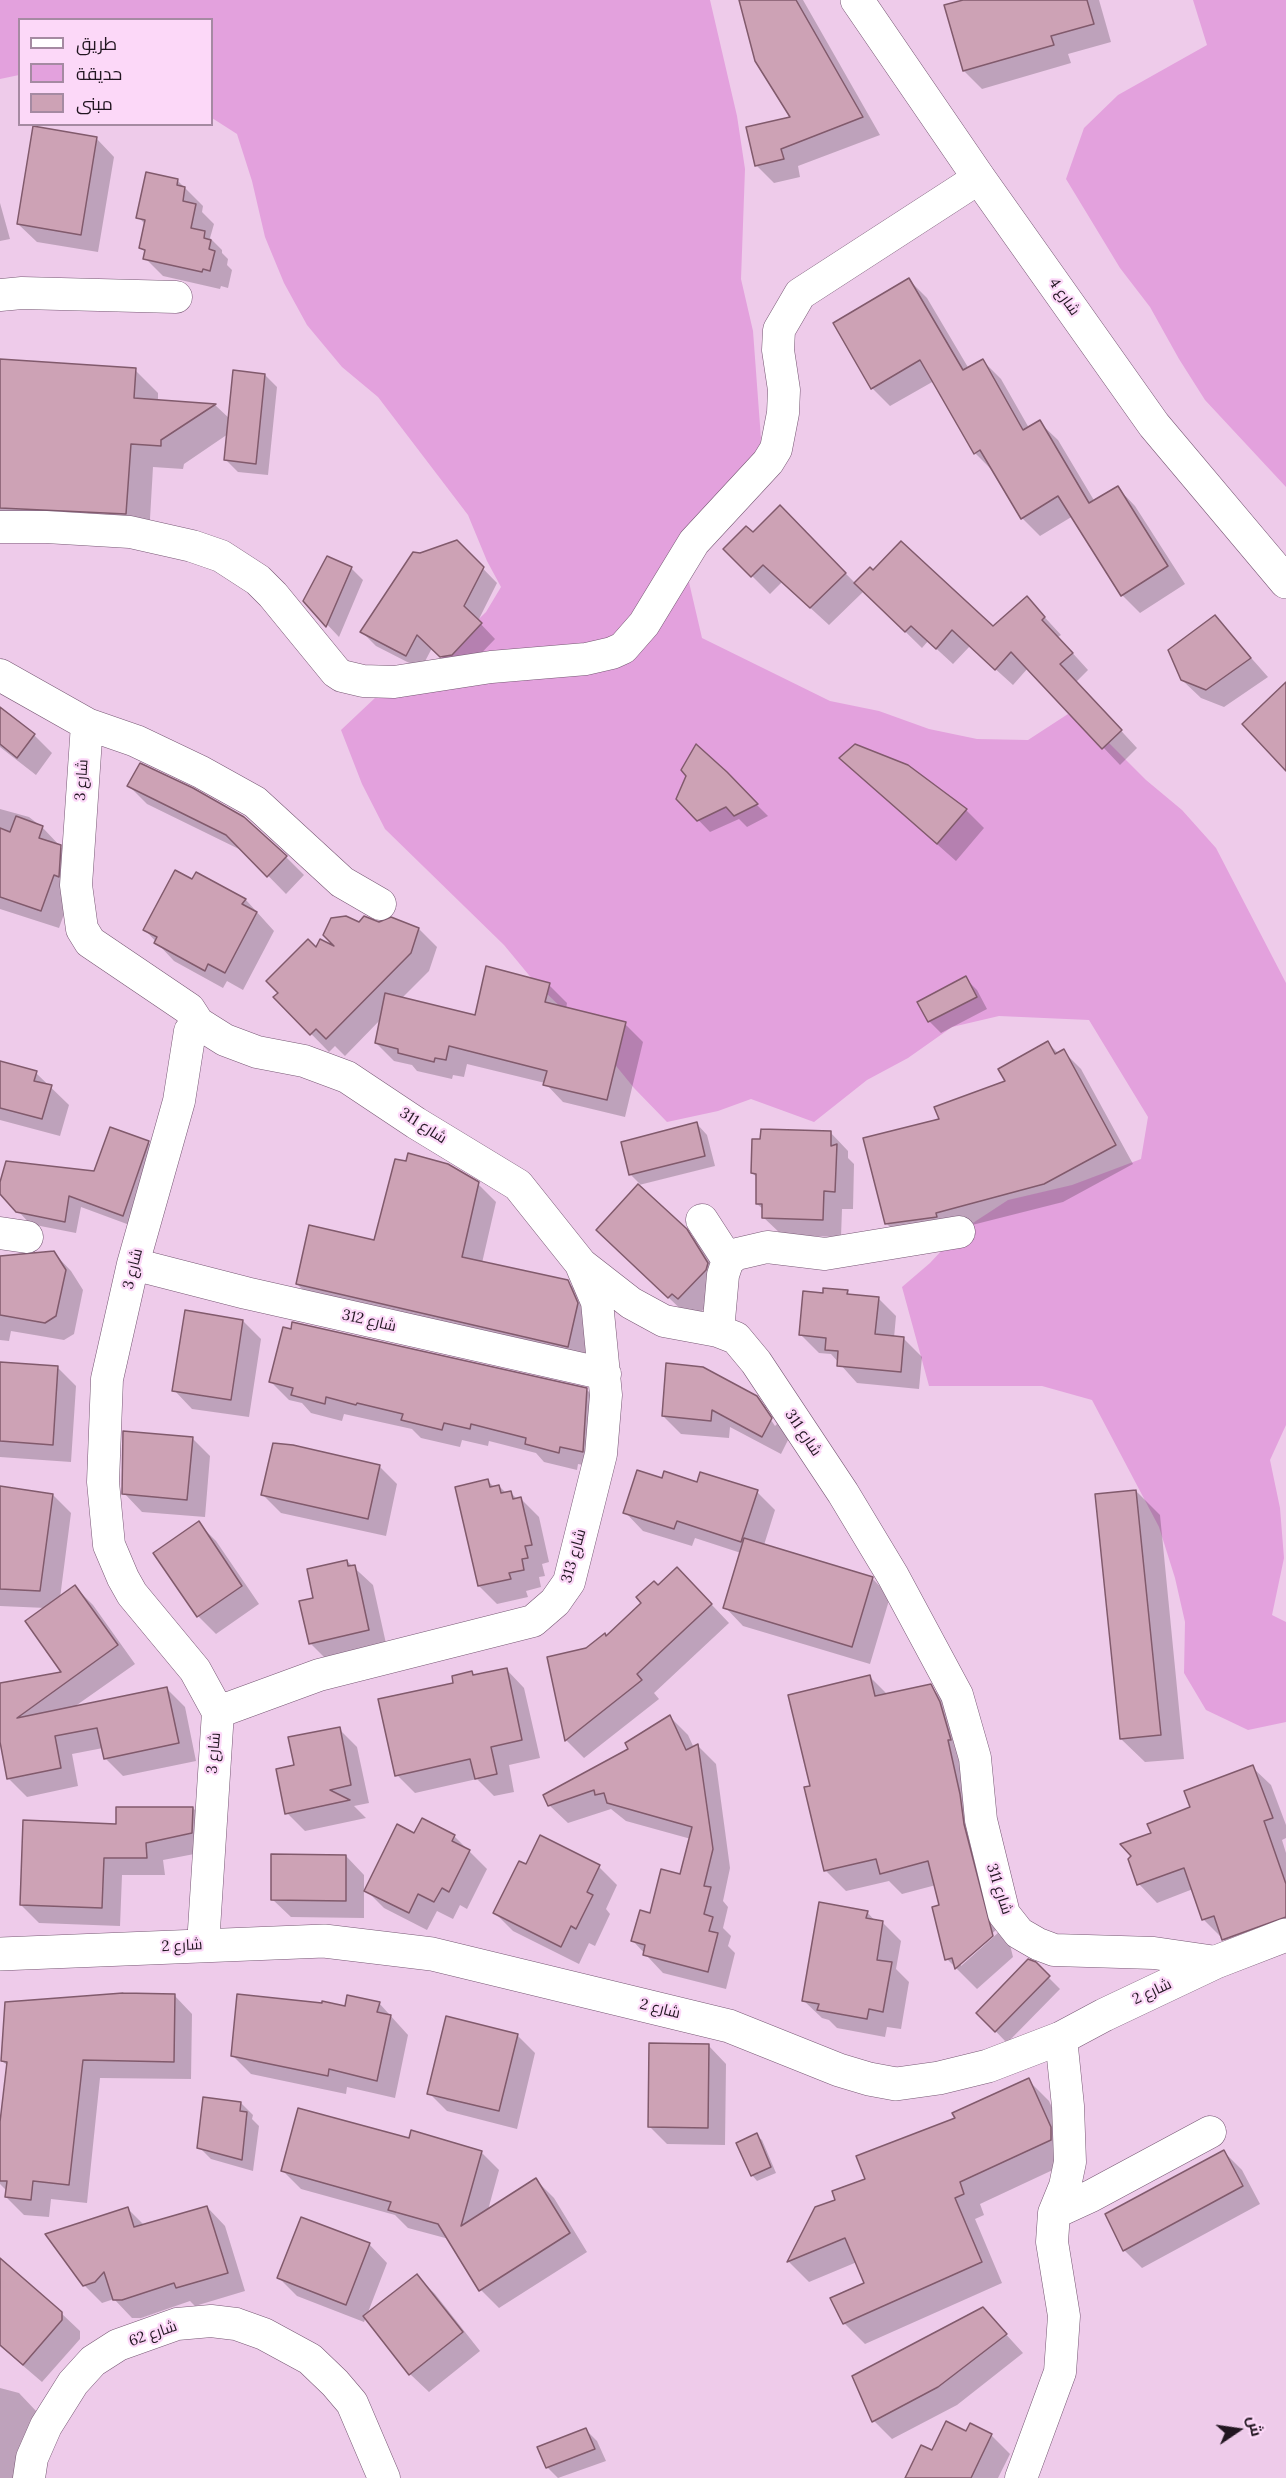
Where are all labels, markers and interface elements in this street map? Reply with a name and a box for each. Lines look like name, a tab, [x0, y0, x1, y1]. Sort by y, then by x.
legend	[18, 18, 213, 126]
text: طريق	[76, 32, 117, 55]
text: حديقة	[76, 62, 122, 85]
text: مبنى	[76, 92, 113, 115]
street label: شارع 4	[1045, 275, 1083, 319]
street label: شارع 3	[72, 759, 92, 801]
street label: شارع 311	[396, 1104, 450, 1148]
street label: شارع 3	[119, 1247, 147, 1291]
street label: شارع 312	[340, 1306, 398, 1336]
street label: شارع 311	[781, 1406, 825, 1460]
street label: شارع 313	[558, 1527, 590, 1585]
street label: شارع 3	[203, 1732, 225, 1774]
street label: شارع 311	[982, 1861, 1016, 1917]
street label: شارع 2	[161, 1936, 203, 1956]
street label: شارع 2	[1130, 1975, 1174, 2009]
street label: شارع 2	[638, 1995, 682, 2023]
street label: شارع 62	[127, 2317, 179, 2351]
north arrow	[1208, 2400, 1268, 2460]
text: ش	[1243, 2414, 1268, 2438]

